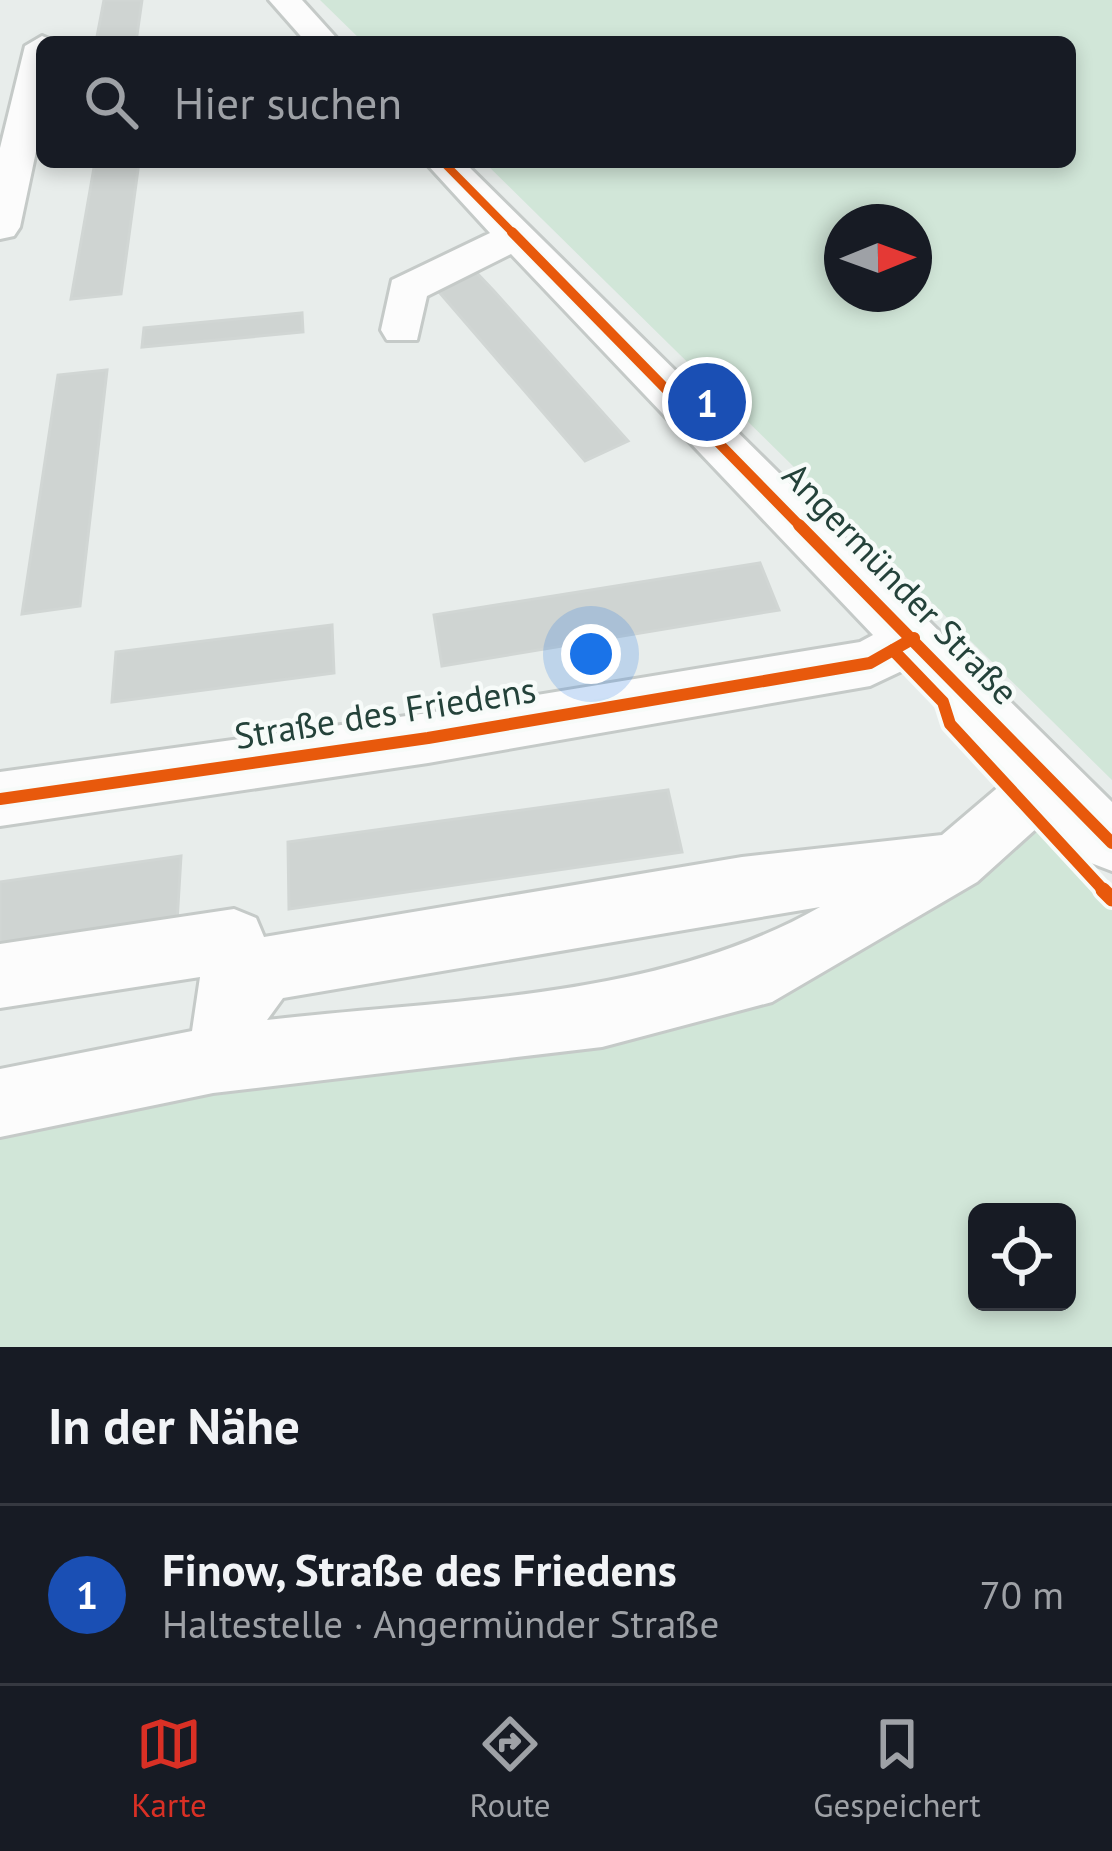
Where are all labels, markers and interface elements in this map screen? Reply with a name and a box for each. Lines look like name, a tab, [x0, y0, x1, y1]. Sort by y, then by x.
search box	[36, 36, 1076, 168]
icon: search	[78, 69, 144, 135]
text: Hier suchen	[174, 73, 402, 131]
north arrow	[824, 204, 932, 312]
pin: 1	[668, 357, 746, 447]
street label: Angermünder Straße	[773, 452, 1029, 714]
your location	[561, 624, 621, 684]
street label: Straße des Friedens	[231, 665, 539, 759]
map controls	[968, 1203, 1076, 1311]
button: locate	[968, 1203, 1076, 1311]
text: In der Nähe	[48, 1392, 300, 1458]
text: Finow, Straße des Friedens	[162, 1540, 677, 1598]
text: 1	[76, 1569, 98, 1620]
text: 70 m	[979, 1569, 1064, 1620]
text: Haltestelle · Angermünder Straße	[162, 1598, 719, 1649]
tab: Karte	[131, 1711, 207, 1826]
tab: Route	[469, 1711, 551, 1826]
tab: Gespeichert	[813, 1711, 981, 1826]

